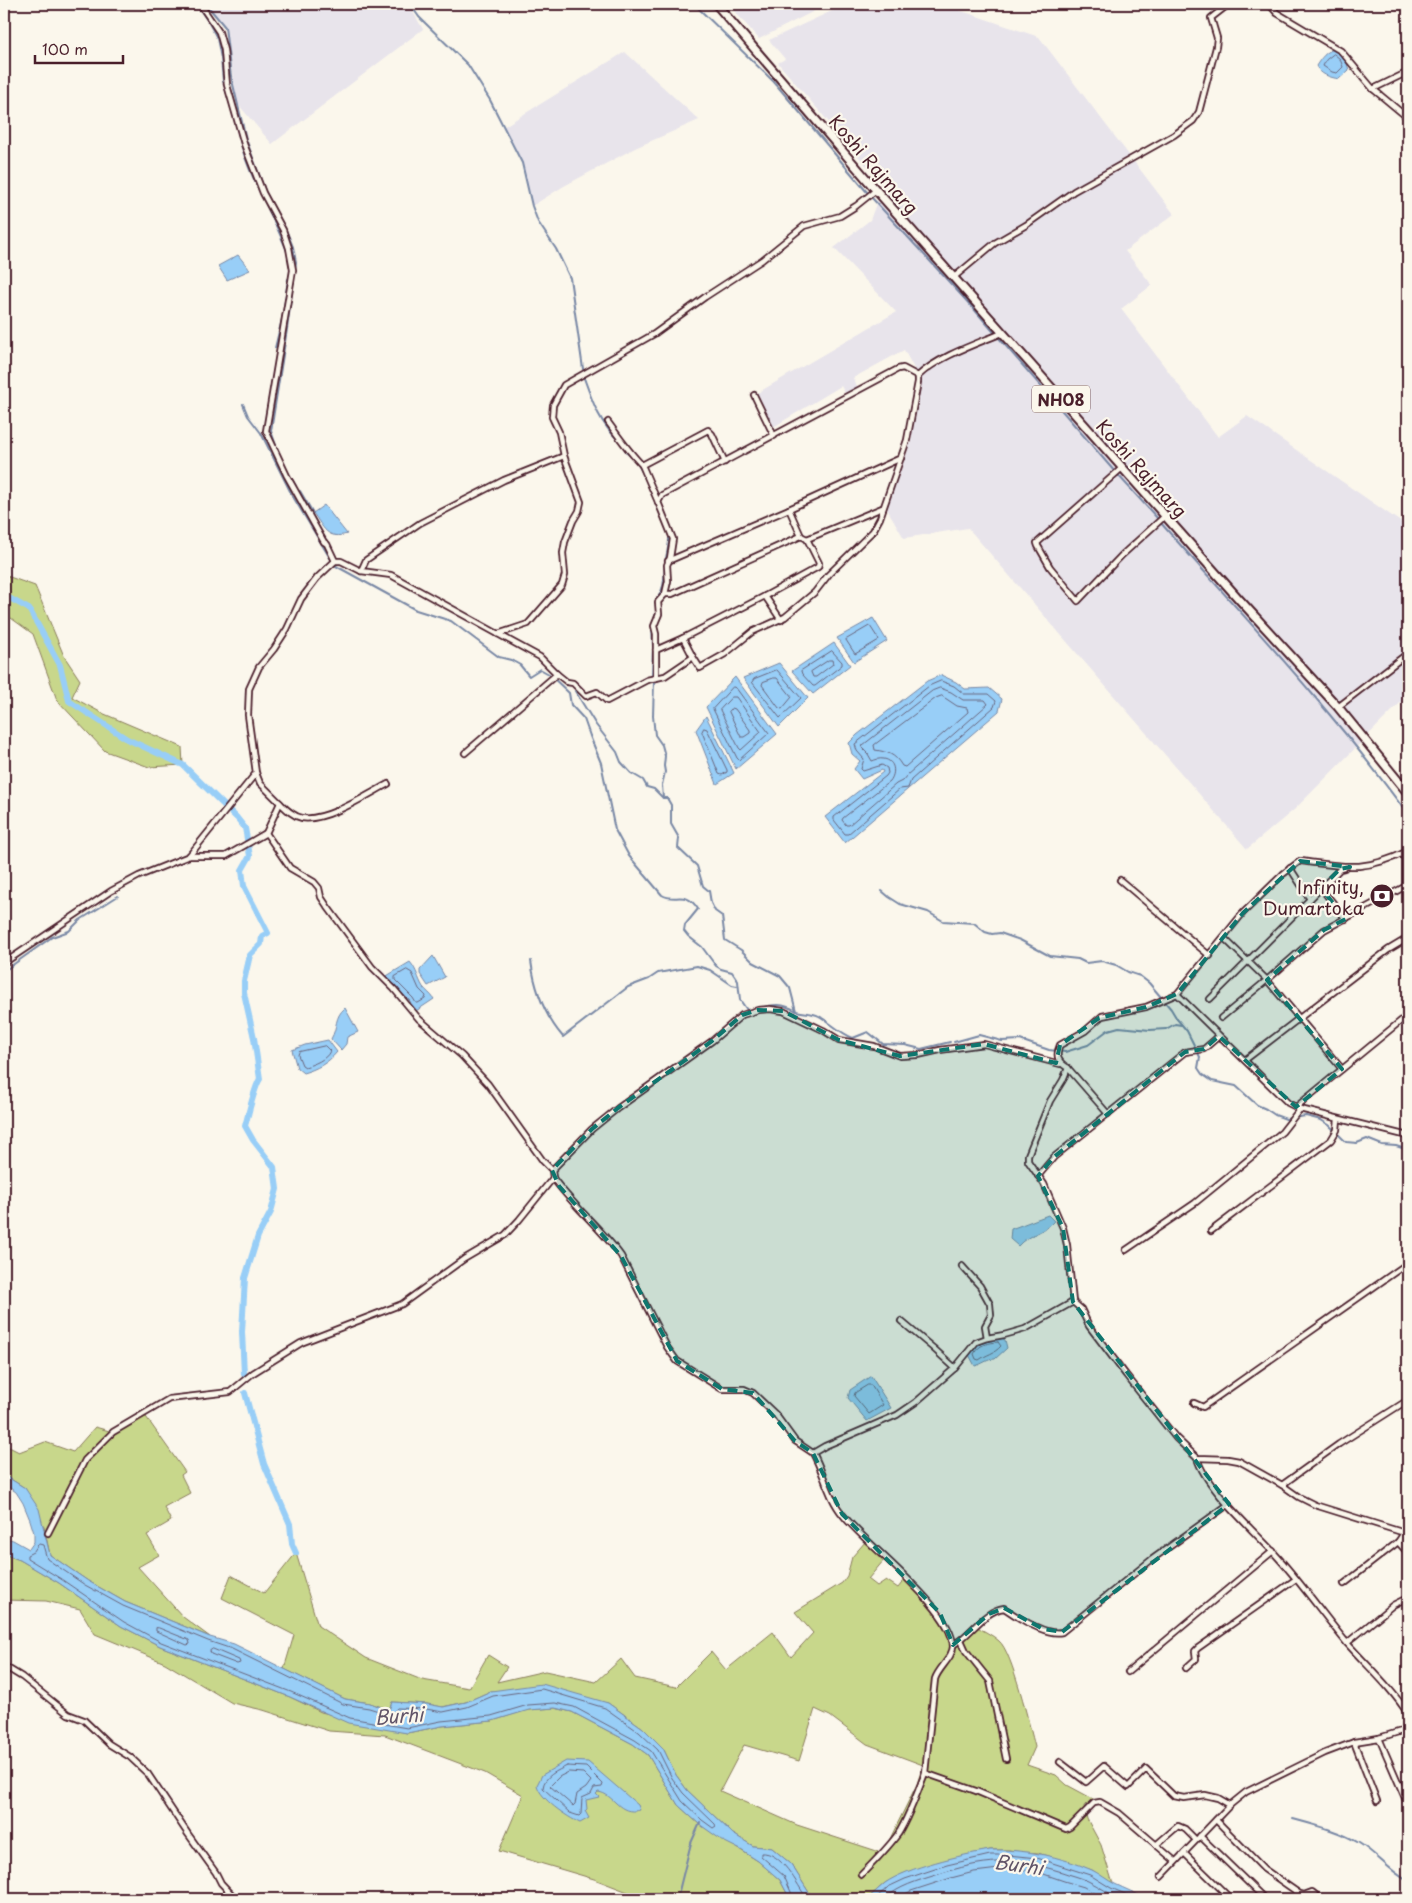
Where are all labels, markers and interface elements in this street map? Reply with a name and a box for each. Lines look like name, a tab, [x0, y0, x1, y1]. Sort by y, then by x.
scale bar	[35, 32, 122, 64]
text: 100 m	[42, 37, 88, 60]
street label: Koshi Rajmarg	[823, 108, 925, 220]
road number: NH08	[1032, 386, 1090, 412]
street label: Koshi Rajmarg	[1090, 413, 1194, 523]
place label: Infinity, Dumartoka	[1262, 873, 1365, 921]
bank icon: Infinity, Dumartoka	[1369, 883, 1395, 909]
water label: Burhi	[374, 1699, 427, 1731]
water label: Burhi	[993, 1847, 1048, 1882]

